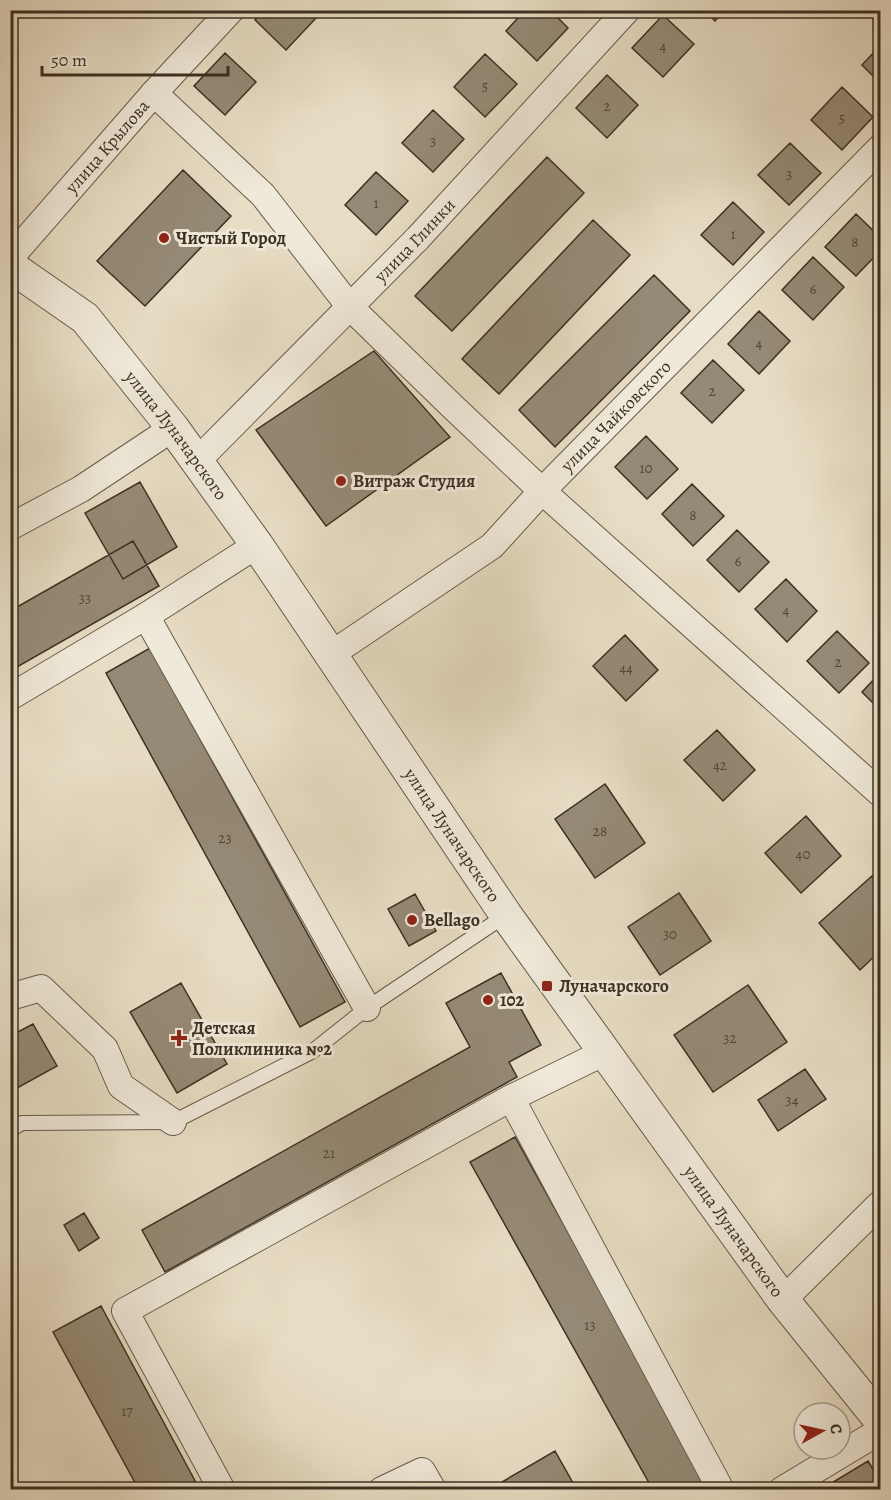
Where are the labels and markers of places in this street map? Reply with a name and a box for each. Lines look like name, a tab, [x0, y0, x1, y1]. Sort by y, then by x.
place label: Чистый Город	[176, 226, 286, 250]
marker: Чистый Город	[157, 231, 171, 245]
place label: Витраж Студия	[353, 469, 475, 493]
marker: Витраж Студия	[334, 474, 348, 488]
place label: Bellago	[424, 908, 480, 932]
marker: Bellago	[405, 913, 419, 927]
place label: Луначарского	[559, 974, 669, 998]
marker: Луначарского	[540, 979, 554, 993]
place label: 102	[500, 988, 524, 1012]
marker: 102	[481, 993, 495, 1007]
place label: Детская Поликлиника №2	[192, 1016, 332, 1061]
marker: Детская Поликлиника №2	[170, 1029, 188, 1047]

